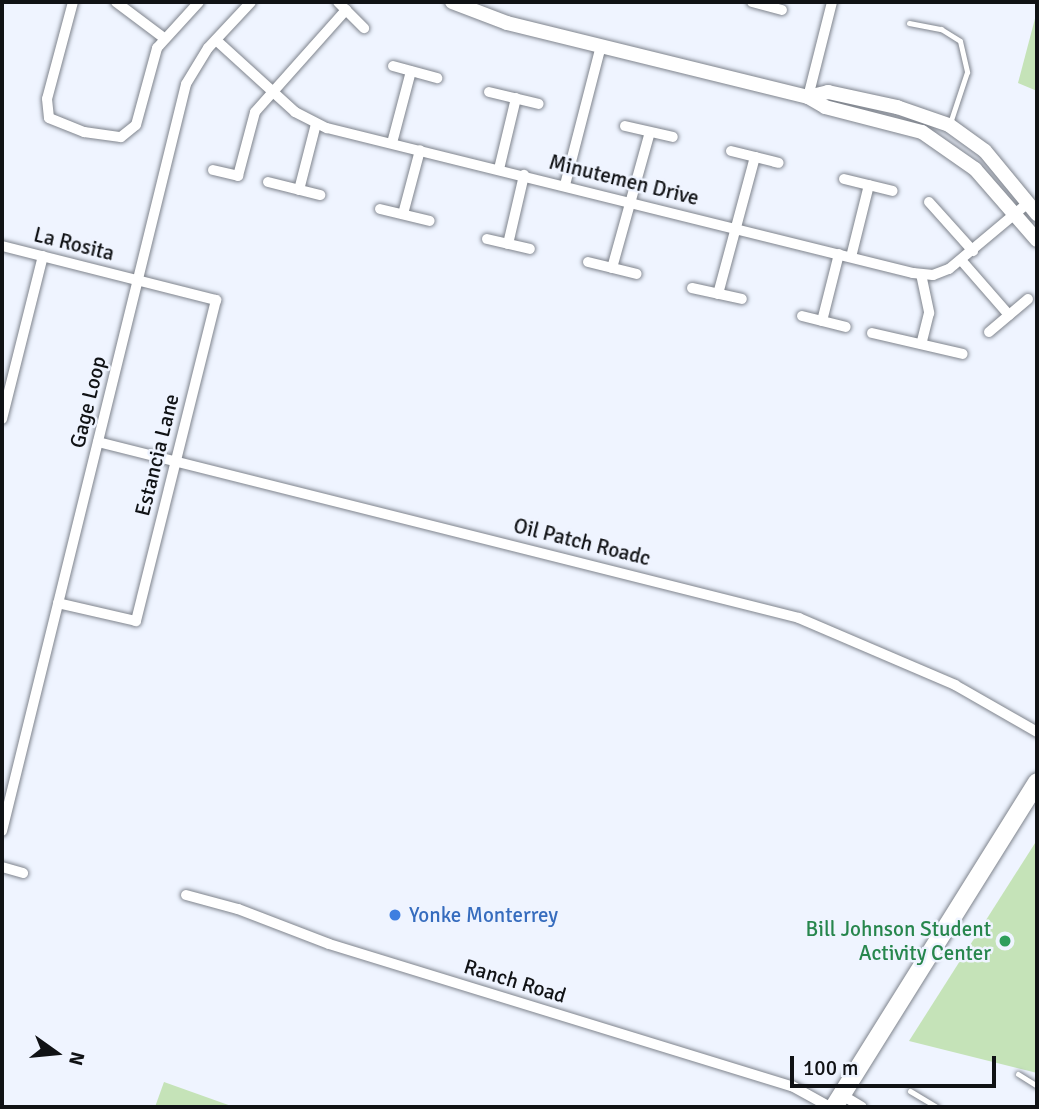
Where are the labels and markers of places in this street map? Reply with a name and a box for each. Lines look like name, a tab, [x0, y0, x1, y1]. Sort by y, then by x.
place label: Yonke Monterrey	[409, 902, 558, 928]
marker: Yonke Monterrey	[387, 907, 403, 923]
place label: Bill Johnson Student Activity Center	[806, 916, 991, 966]
marker: Bill Johnson Student Activity Center	[997, 933, 1013, 949]

